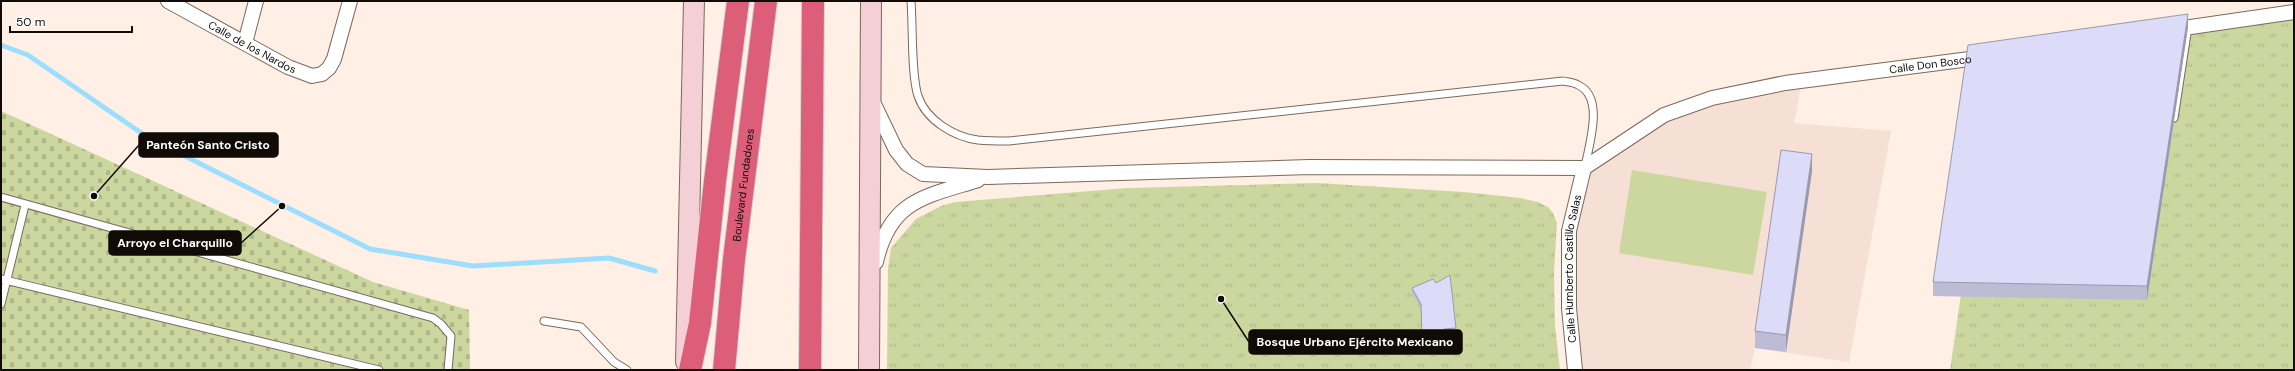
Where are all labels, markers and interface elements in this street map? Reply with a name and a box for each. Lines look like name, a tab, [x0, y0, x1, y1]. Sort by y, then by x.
scale bar	[10, 8, 132, 34]
text: 50 m	[16, 14, 45, 30]
street label: Calle de los Nardos	[206, 18, 298, 76]
street label: Calle Don Bosco	[1888, 52, 1972, 76]
street label: Boulevard Fundadores	[729, 128, 757, 242]
callout: Panteón Santo Cristo	[139, 133, 278, 157]
text: Panteón Santo Cristo	[146, 137, 270, 153]
street label: Calle Humberto Castillo Salas	[1562, 193, 1584, 343]
callout: Arroyo el Charquillo	[109, 231, 241, 255]
text: Arroyo el Charquillo	[117, 235, 233, 251]
callout: Bosque Urbano Ejército Mexicano	[1249, 330, 1462, 354]
text: Bosque Urbano Ejército Mexicano	[1257, 334, 1453, 350]

